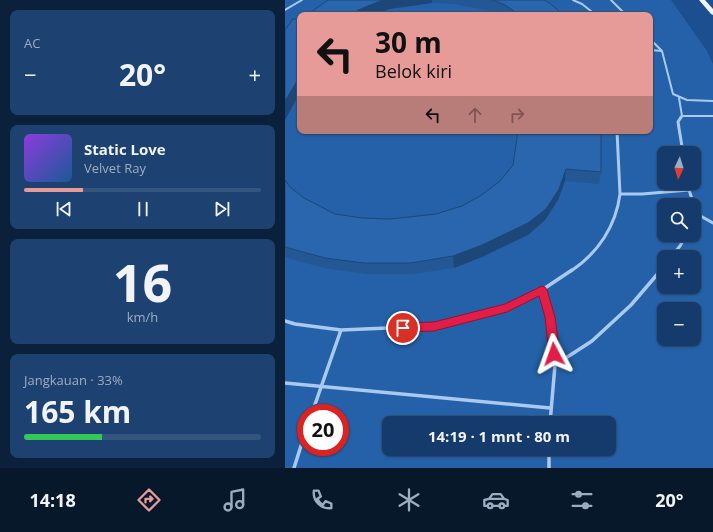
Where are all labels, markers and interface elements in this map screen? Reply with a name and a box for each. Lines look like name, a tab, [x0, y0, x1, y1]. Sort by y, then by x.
text: 30 m	[375, 23, 442, 61]
icon: left	[309, 28, 361, 80]
text: AC	[24, 34, 40, 52]
text: 20°	[119, 54, 166, 95]
text: −	[24, 59, 37, 89]
text: +	[248, 59, 261, 89]
text: Belok kiri	[375, 59, 452, 83]
icon: left	[422, 104, 444, 126]
icon: ahead	[464, 104, 486, 126]
icon: right	[506, 104, 528, 126]
text: Static Love	[84, 139, 166, 159]
north arrow	[657, 146, 701, 190]
map controls	[657, 146, 701, 346]
text: Velvet Ray	[84, 159, 146, 177]
icon: previous	[53, 198, 75, 220]
icon: pause	[132, 198, 154, 220]
icon: next	[211, 198, 233, 220]
button: search	[657, 198, 701, 242]
text: 16	[113, 246, 172, 317]
button: +	[657, 250, 701, 294]
button: −	[657, 302, 701, 346]
text: km/h	[127, 308, 158, 326]
pin	[386, 311, 420, 345]
icon: arrive	[392, 317, 414, 339]
position arrow	[533, 333, 575, 375]
text: Jangkauan · 33%	[24, 371, 123, 389]
text: 165 km	[24, 391, 131, 432]
speed limit sign: 20	[297, 404, 349, 456]
text: 14:19 · 1 mnt · 80 m	[428, 426, 570, 446]
icon: directions	[135, 486, 163, 514]
icon: music	[221, 486, 249, 514]
icon: phone	[308, 486, 336, 514]
icon: climate	[395, 486, 423, 514]
icon: car	[482, 486, 510, 514]
icon: filters	[568, 486, 596, 514]
text: 14:18	[29, 488, 76, 512]
text: 20°	[655, 488, 684, 512]

